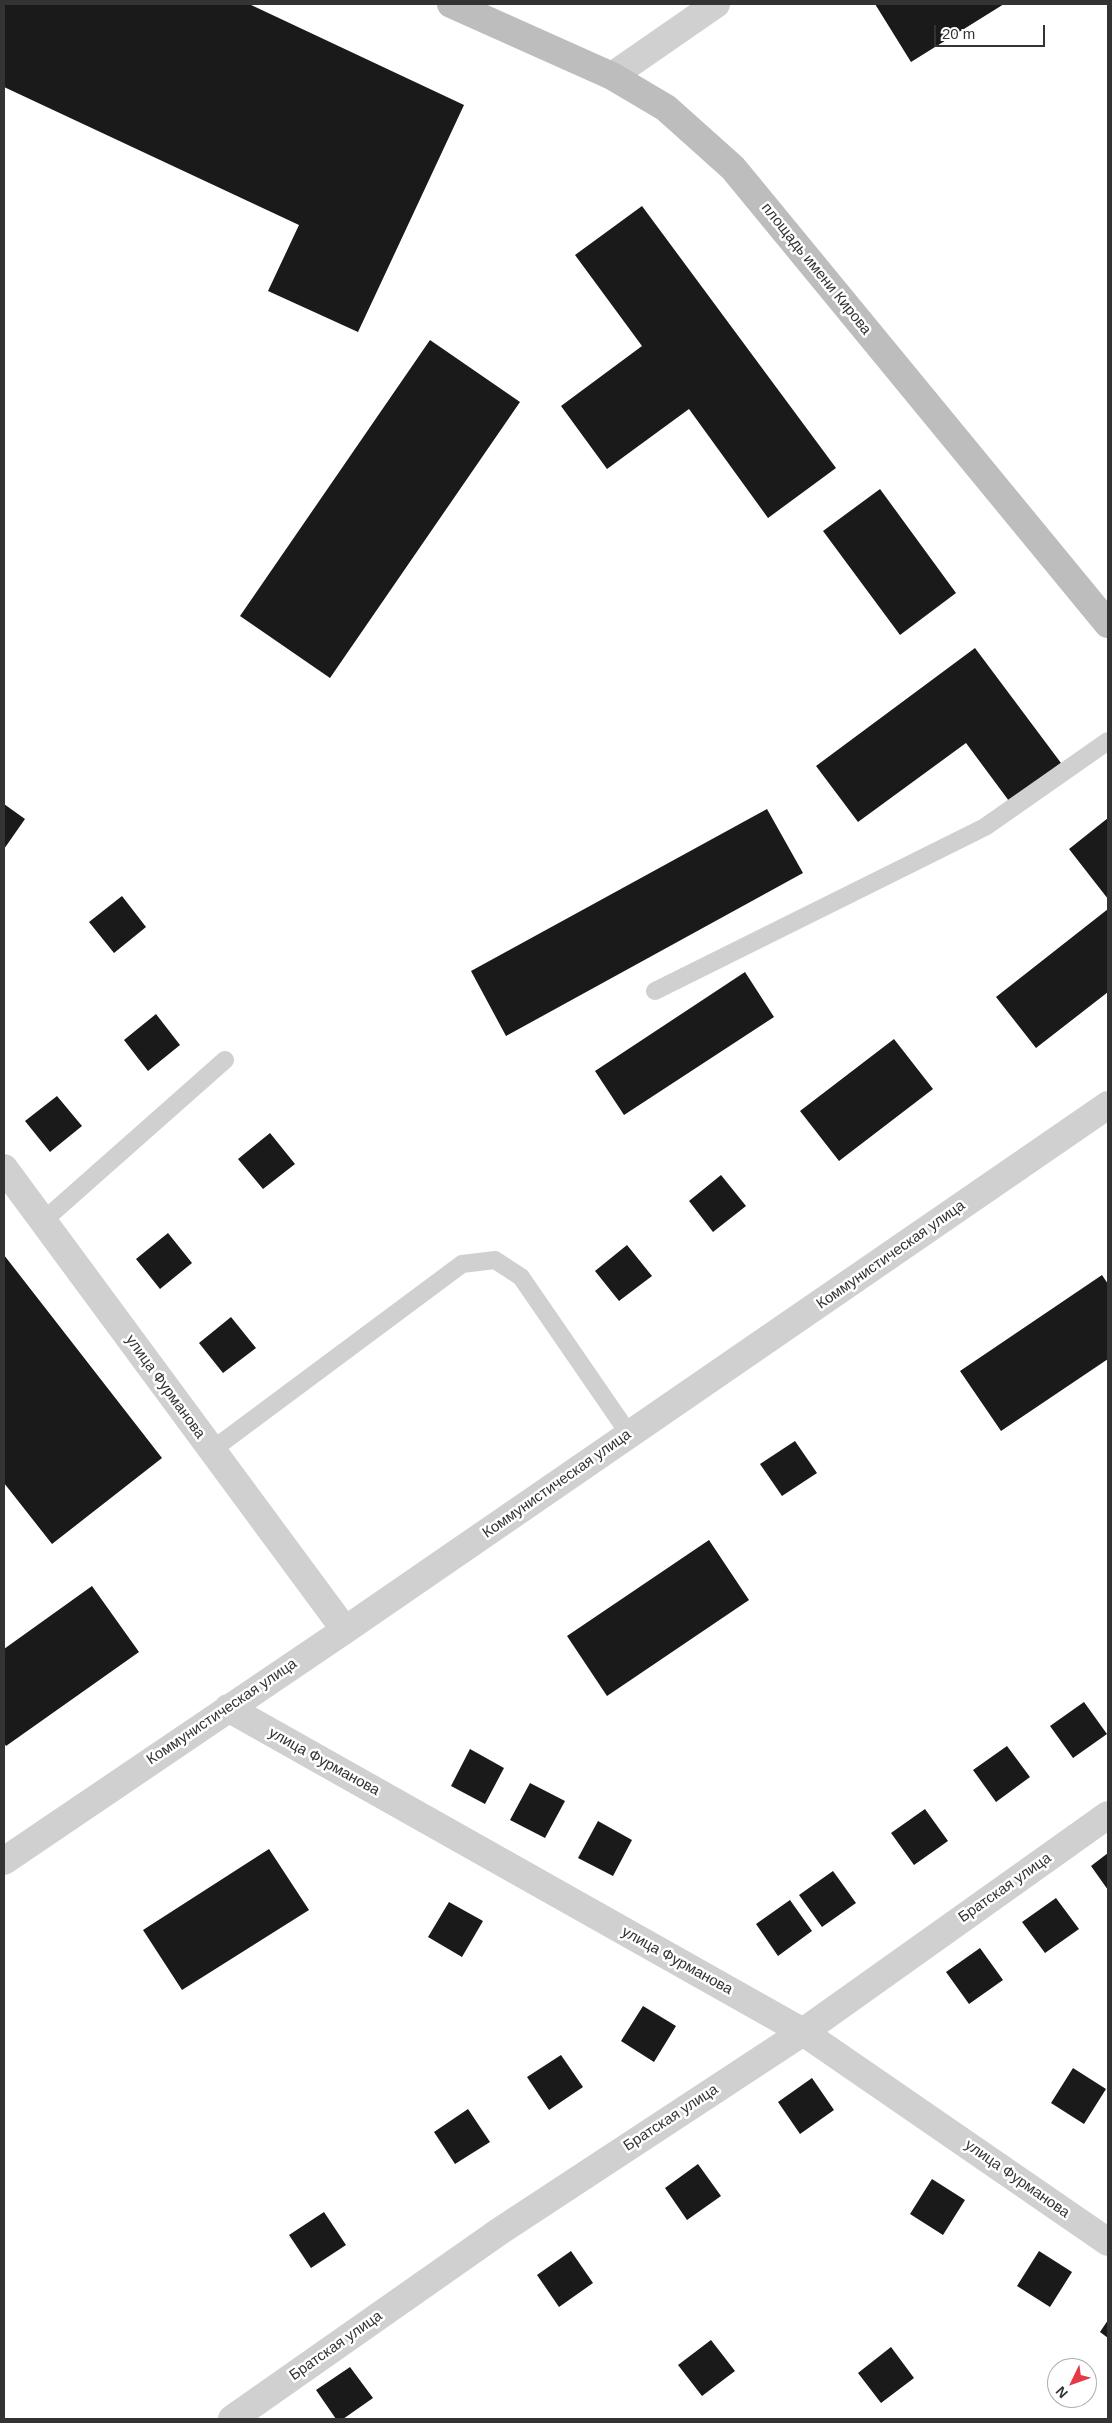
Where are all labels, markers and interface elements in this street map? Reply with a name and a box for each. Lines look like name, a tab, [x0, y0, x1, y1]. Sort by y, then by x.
scale bar	[937, 15, 1048, 47]
text: 20 m	[942, 25, 975, 42]
street label: площадь имени Кирова	[757, 199, 875, 339]
street label: Коммунистическая улица	[813, 1197, 969, 1313]
street label: улица Фурманова	[121, 1332, 209, 1442]
street label: Коммунистическая улица	[479, 1426, 635, 1542]
street label: Коммунистическая улица	[144, 1655, 300, 1769]
street label: улица Фурманова	[265, 1724, 383, 1800]
street label: Братская улица	[955, 1849, 1055, 1927]
street label: улица Фурманова	[618, 1923, 736, 1999]
street label: Братская улица	[620, 2081, 722, 2155]
street label: улица Фурманова	[961, 2136, 1073, 2222]
street label: Братская улица	[286, 2307, 386, 2385]
north arrow	[1047, 2358, 1097, 2408]
text: N	[1052, 2383, 1071, 2401]

